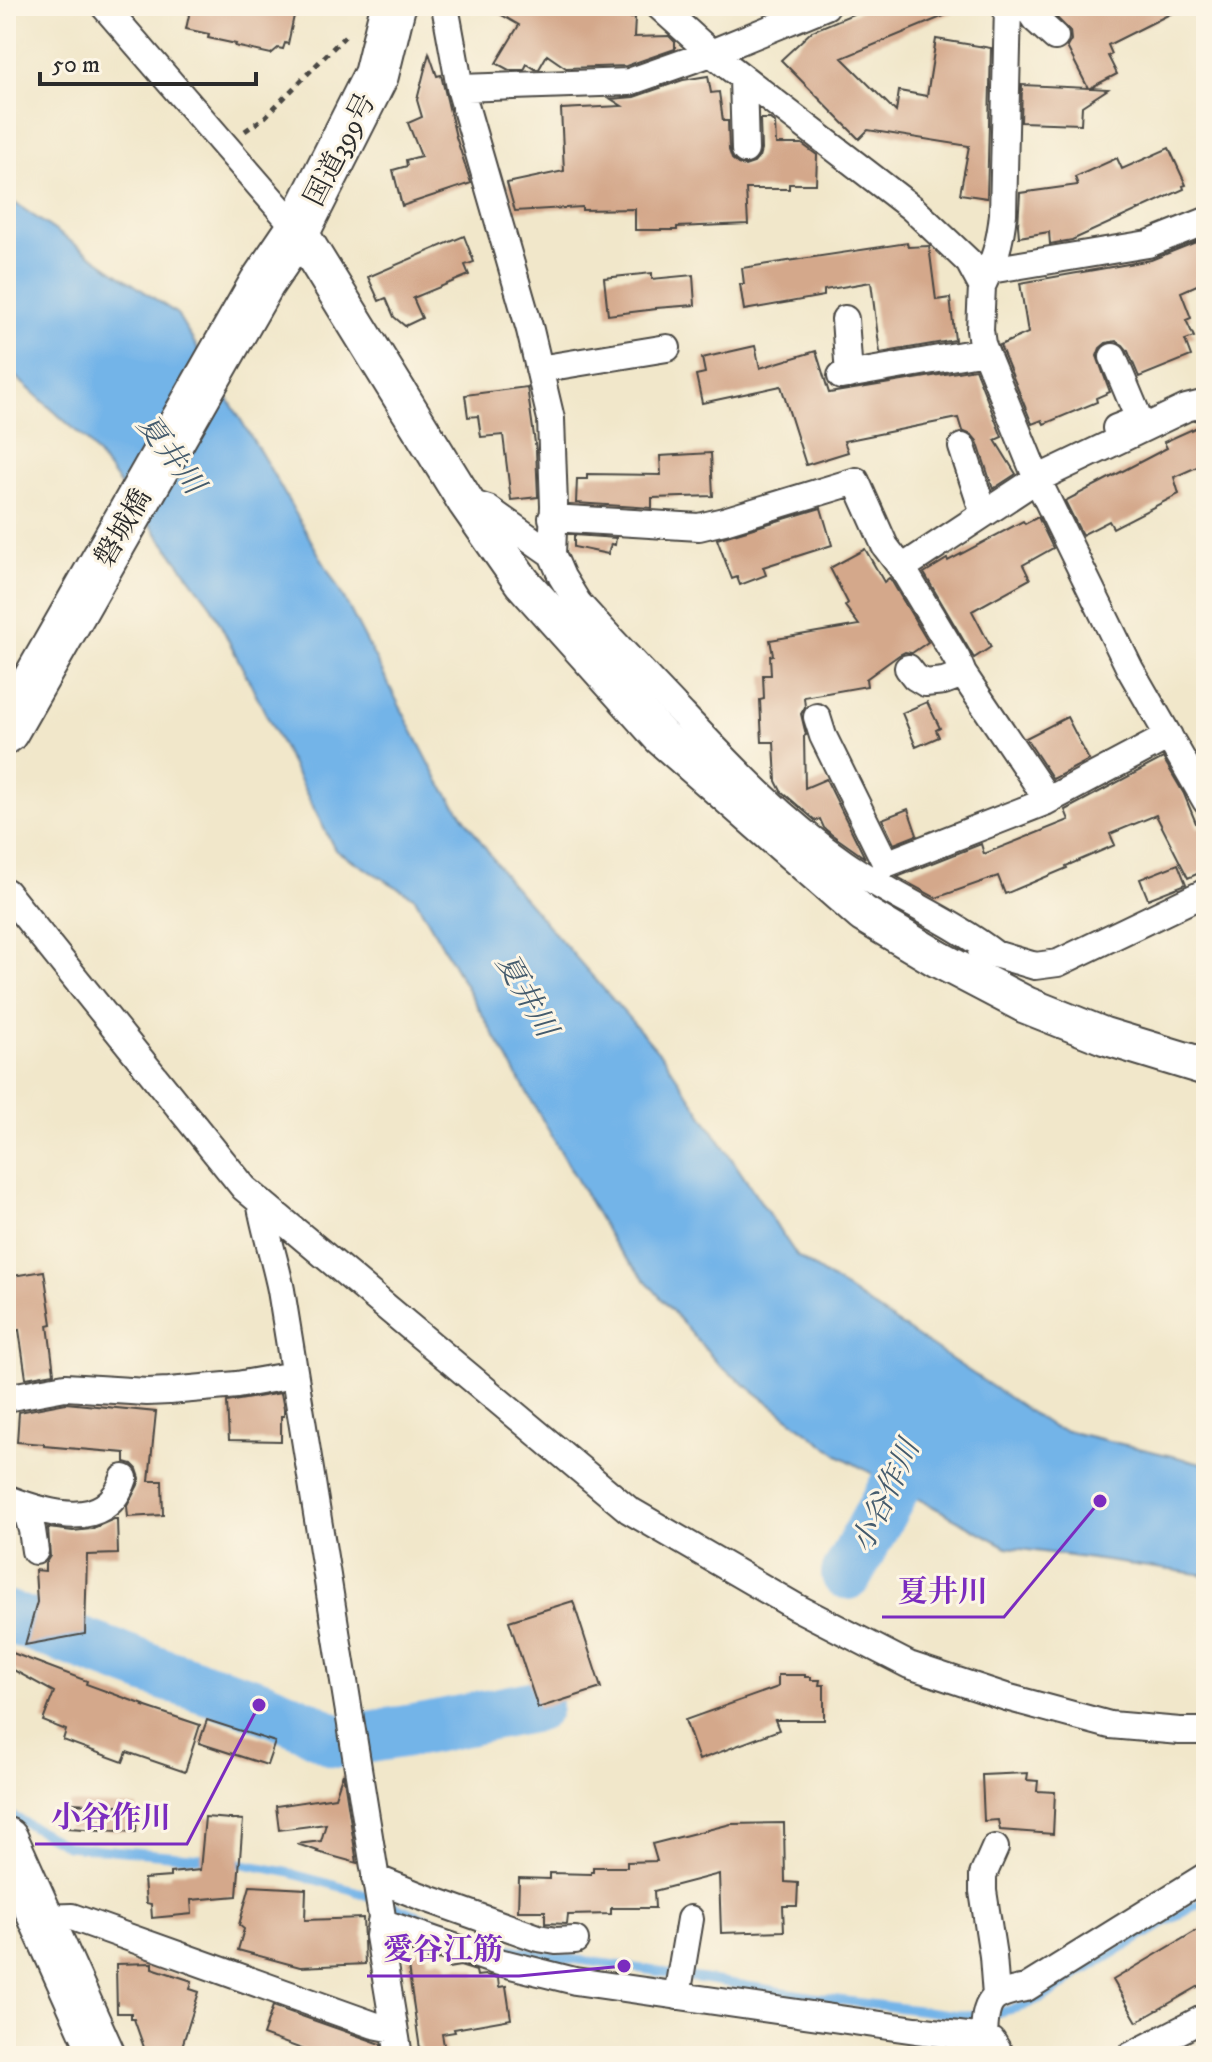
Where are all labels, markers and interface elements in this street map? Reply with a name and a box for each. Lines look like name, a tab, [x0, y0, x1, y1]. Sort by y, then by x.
scale bar	[40, 36, 256, 86]
text: 50 m	[52, 50, 100, 80]
street label: 国道399号	[297, 87, 384, 212]
water label: 夏井川	[128, 408, 213, 504]
street label: 磐城橋	[87, 483, 159, 573]
water label: 夏井川	[487, 948, 566, 1047]
water label: 小谷作川	[844, 1432, 930, 1559]
callout: 夏井川	[882, 1563, 1004, 1617]
text: 夏井川	[898, 1574, 988, 1611]
callout: 小谷作川	[35, 1790, 187, 1844]
text: 小谷作川	[51, 1800, 171, 1837]
callout: 愛谷江筋	[367, 1922, 519, 1976]
text: 愛谷江筋	[383, 1932, 503, 1969]

